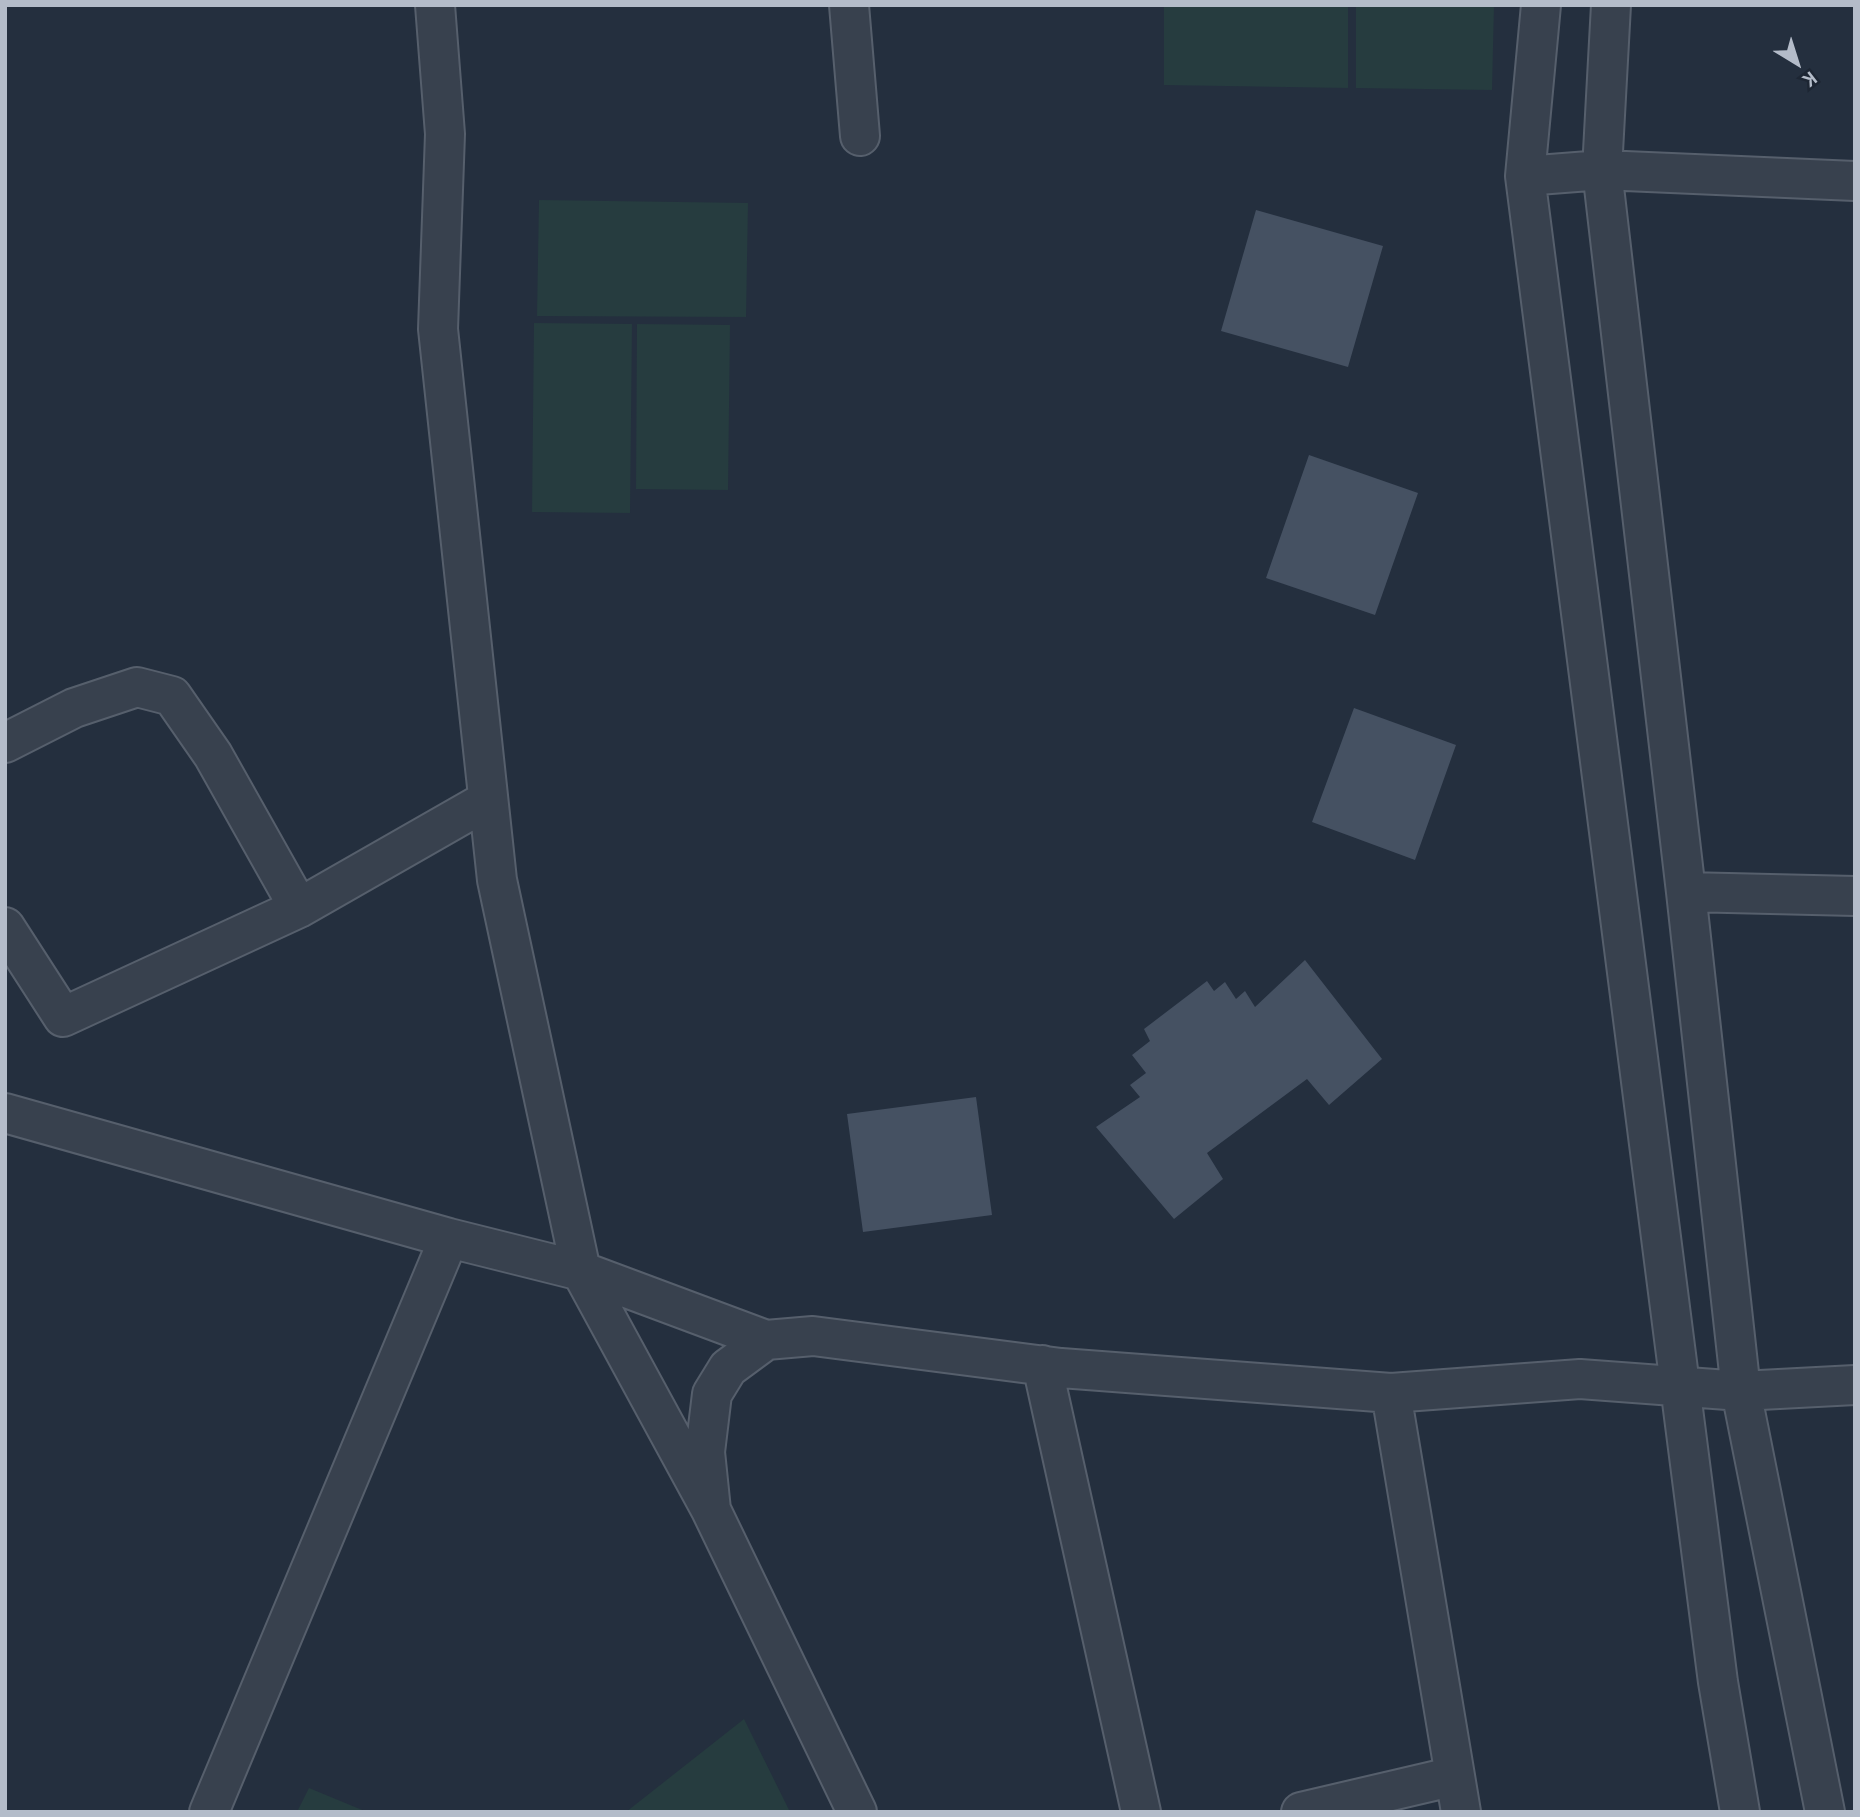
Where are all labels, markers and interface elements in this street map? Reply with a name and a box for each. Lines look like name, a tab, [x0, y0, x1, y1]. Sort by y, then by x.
north arrow	[1762, 28, 1832, 98]
text: K	[1798, 66, 1822, 93]

